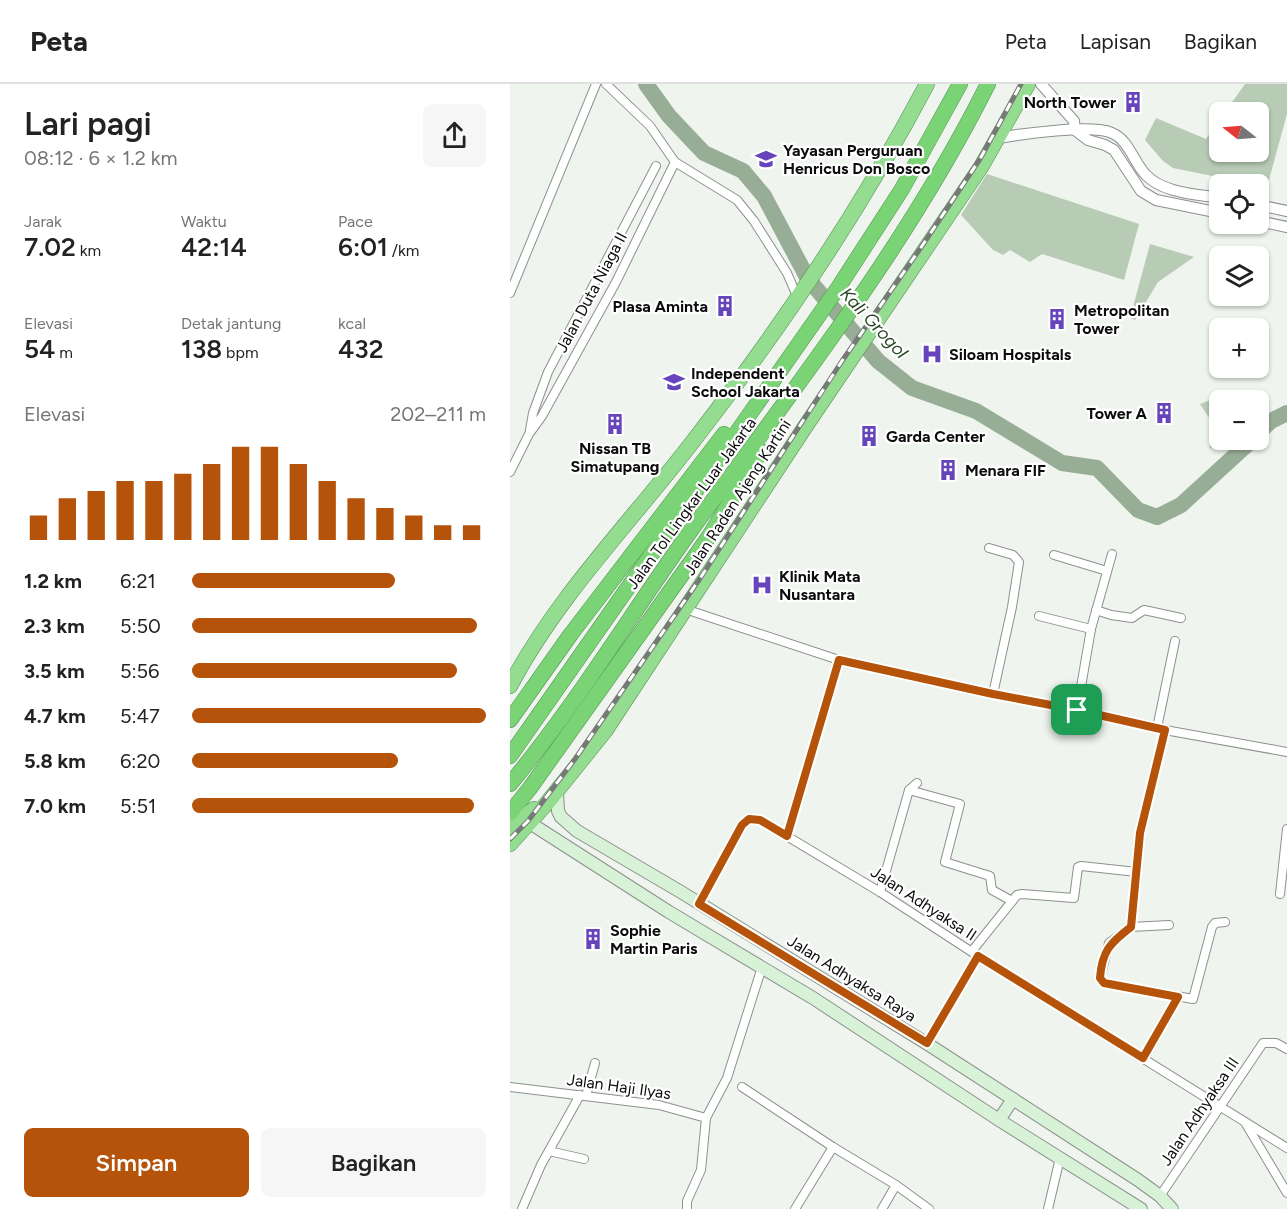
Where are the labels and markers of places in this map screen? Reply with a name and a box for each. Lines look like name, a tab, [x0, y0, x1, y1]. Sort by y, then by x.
building icon: North Tower	[1121, 90, 1145, 114]
place label: North Tower	[1024, 93, 1116, 112]
place label: Yayasan Perguruan Henricus Don Bosco	[783, 141, 930, 178]
school or university icon: Yayasan Perguruan Henricus Don Bosco	[754, 147, 778, 171]
building icon: Plasa Aminta	[713, 294, 737, 318]
place label: Plasa Aminta	[613, 297, 708, 316]
place label: Metropolitan Tower	[1074, 301, 1169, 338]
building icon: Metropolitan Tower	[1045, 307, 1069, 331]
hospital icon: Siloam Hospitals	[920, 342, 944, 366]
place label: Siloam Hospitals	[949, 345, 1072, 364]
place label: Independent School Jakarta	[691, 364, 800, 401]
school or university icon: Independent School Jakarta	[662, 370, 686, 394]
building icon: Tower A	[1152, 401, 1176, 425]
place label: Tower A	[1087, 404, 1148, 423]
building icon: Nissan TB Simatupang	[603, 412, 627, 436]
building icon: Garda Center	[857, 424, 881, 448]
place label: Garda Center	[886, 427, 985, 446]
place label: Nissan TB Simatupang	[571, 439, 659, 476]
building icon: Menara FIF	[936, 458, 960, 482]
place label: Menara FIF	[965, 461, 1046, 480]
place label: Klinik Mata Nusantara	[779, 567, 861, 604]
hospital icon: Klinik Mata Nusantara	[750, 573, 774, 597]
pin	[1051, 684, 1102, 735]
place label: Sophie Martin Paris	[610, 921, 698, 958]
building icon: Sophie Martin Paris	[581, 927, 605, 951]

